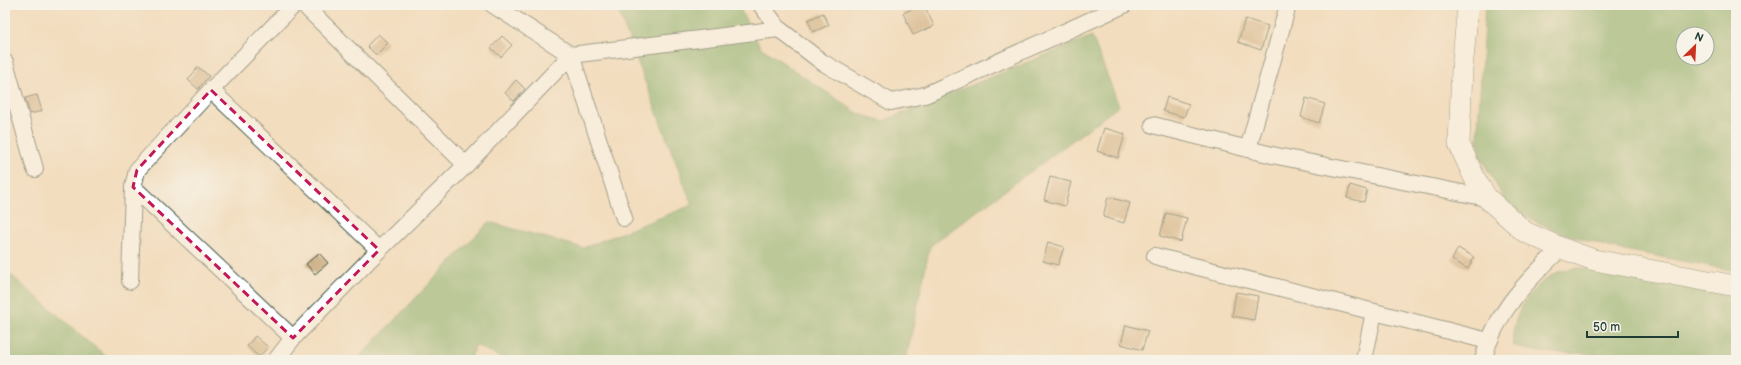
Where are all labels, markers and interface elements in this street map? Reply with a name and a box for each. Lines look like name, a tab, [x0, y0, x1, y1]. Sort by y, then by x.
north arrow	[1675, 26, 1715, 66]
text: N	[1692, 30, 1705, 45]
scale bar	[1587, 313, 1678, 339]
text: 50 m	[1593, 320, 1620, 335]

